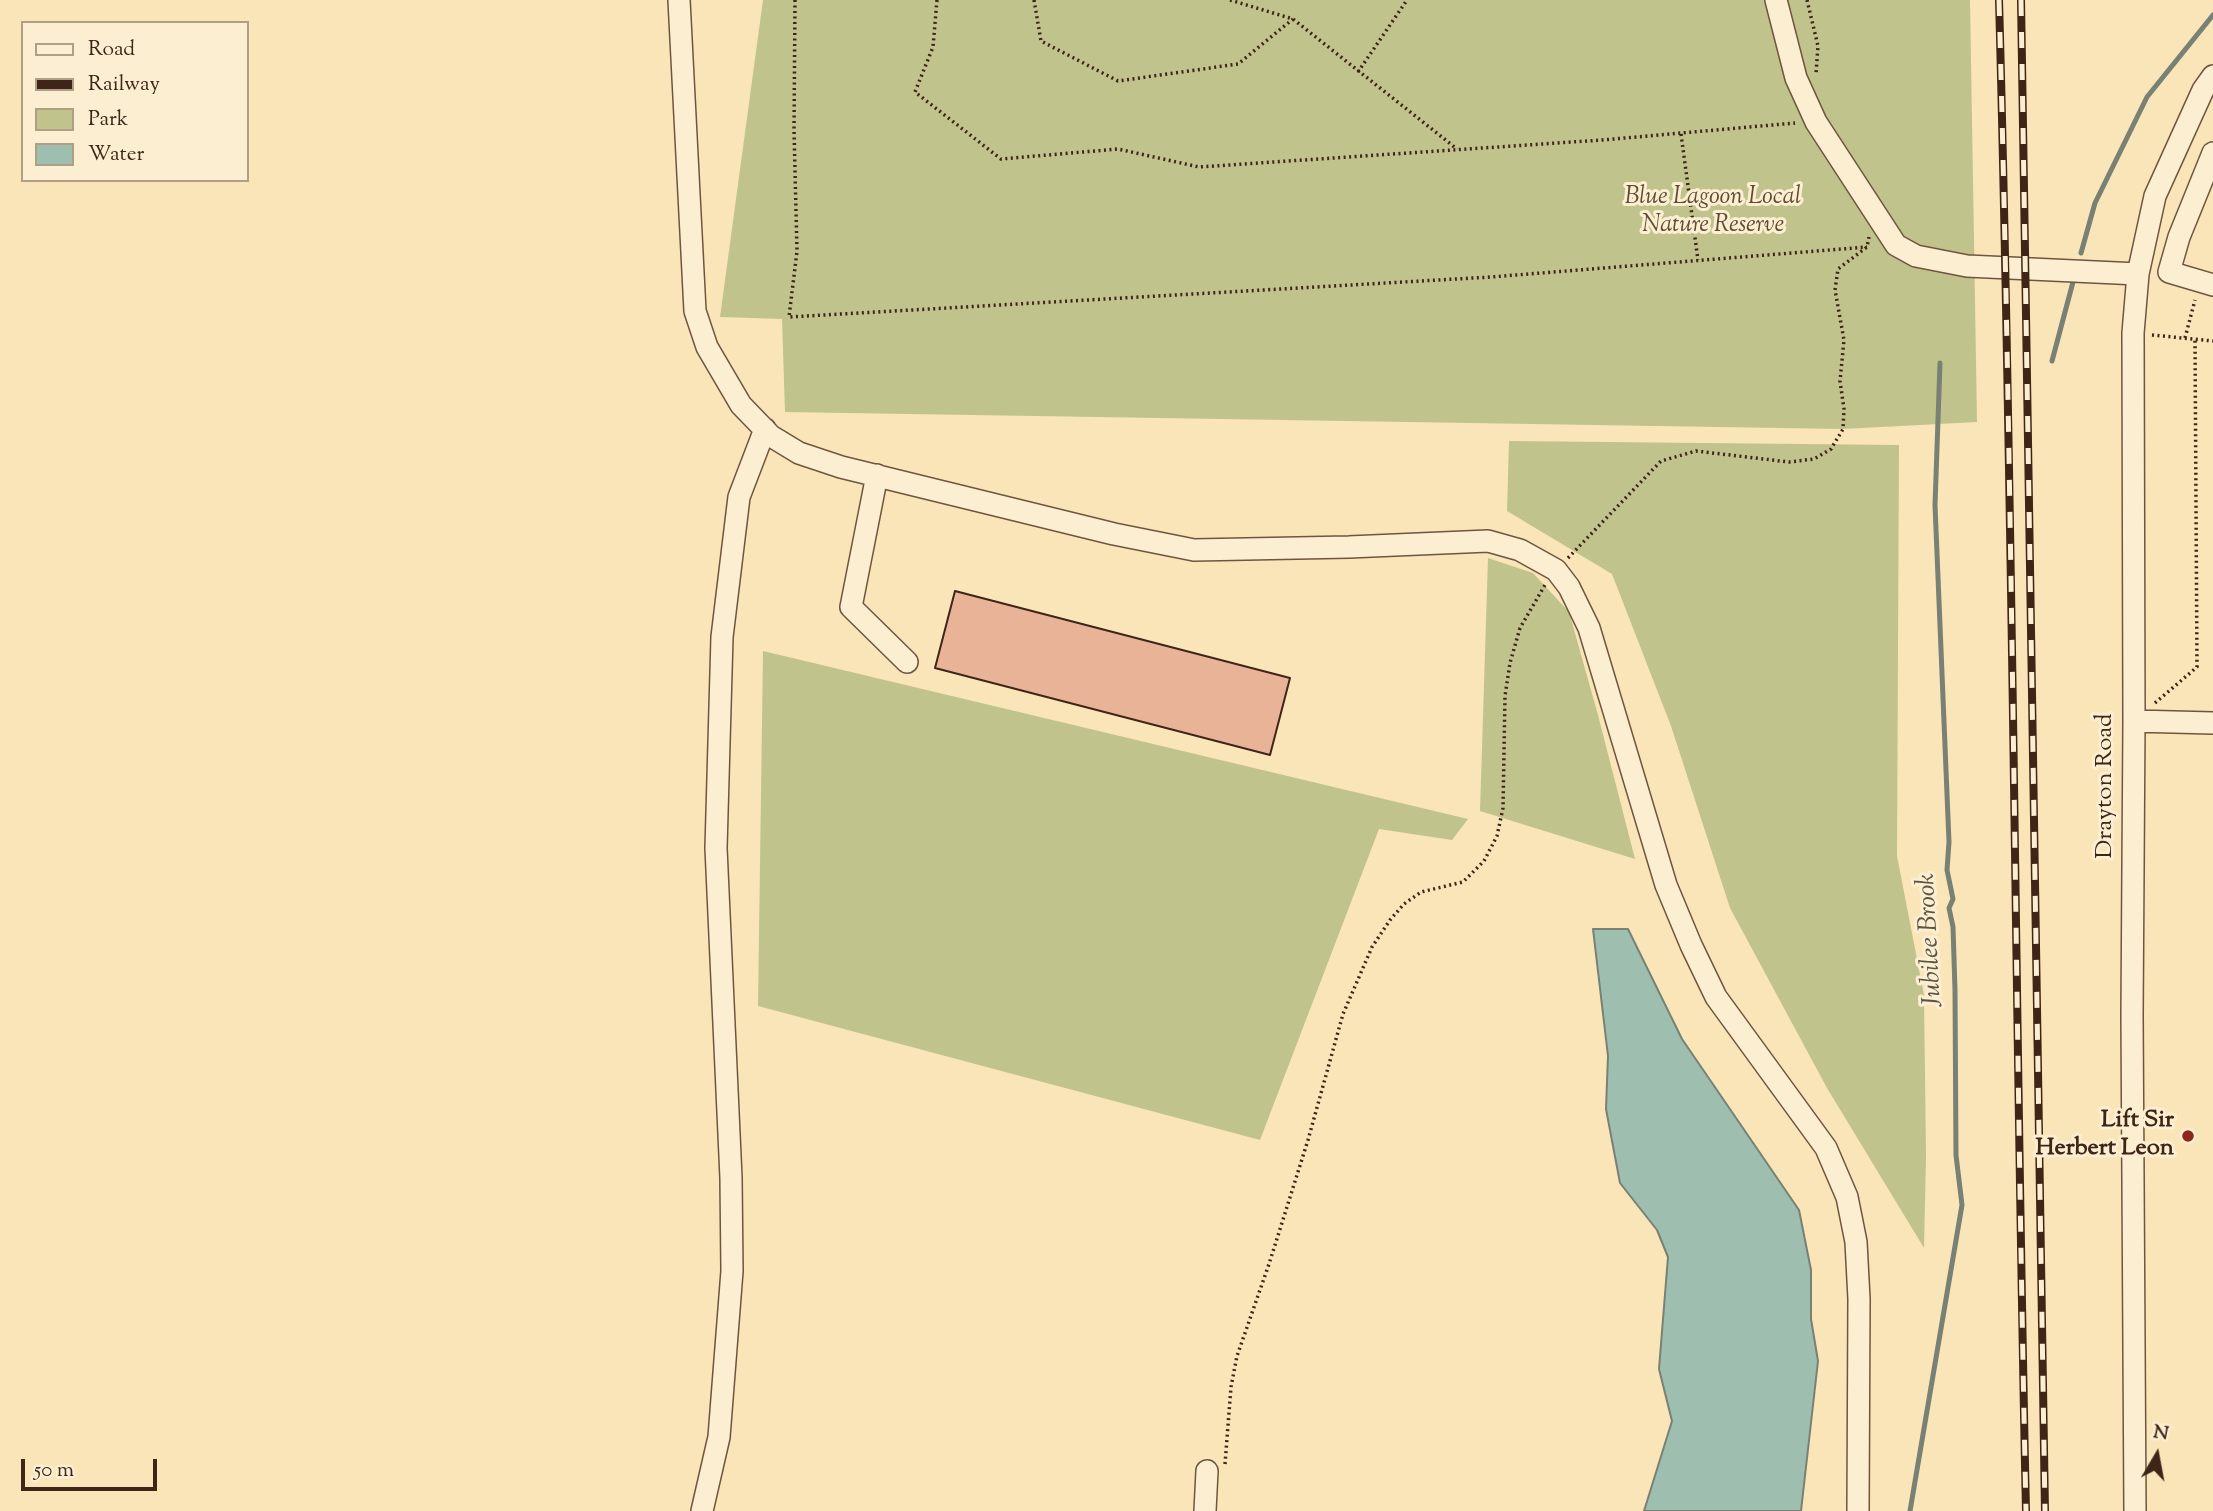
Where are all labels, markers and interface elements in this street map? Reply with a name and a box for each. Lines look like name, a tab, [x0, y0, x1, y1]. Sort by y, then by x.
legend	[21, 21, 248, 182]
text: Road	[88, 35, 135, 65]
text: Railway	[88, 70, 160, 100]
text: Park	[88, 105, 128, 135]
text: Water	[88, 140, 144, 170]
park label: Blue Lagoon Local Nature Reserve	[1625, 185, 1801, 241]
street label: Drayton Road	[2093, 713, 2121, 859]
water label: Jubilee Brook	[1913, 872, 1951, 1008]
place label: Lift Sir Herbert Leon	[2035, 1108, 2174, 1164]
marker: Lift Sir Herbert Leon	[2180, 1128, 2196, 1144]
text: N	[2151, 1419, 2171, 1448]
north arrow	[2122, 1420, 2192, 1490]
scale bar	[24, 1444, 161, 1488]
text: 50 m	[34, 1456, 74, 1486]

